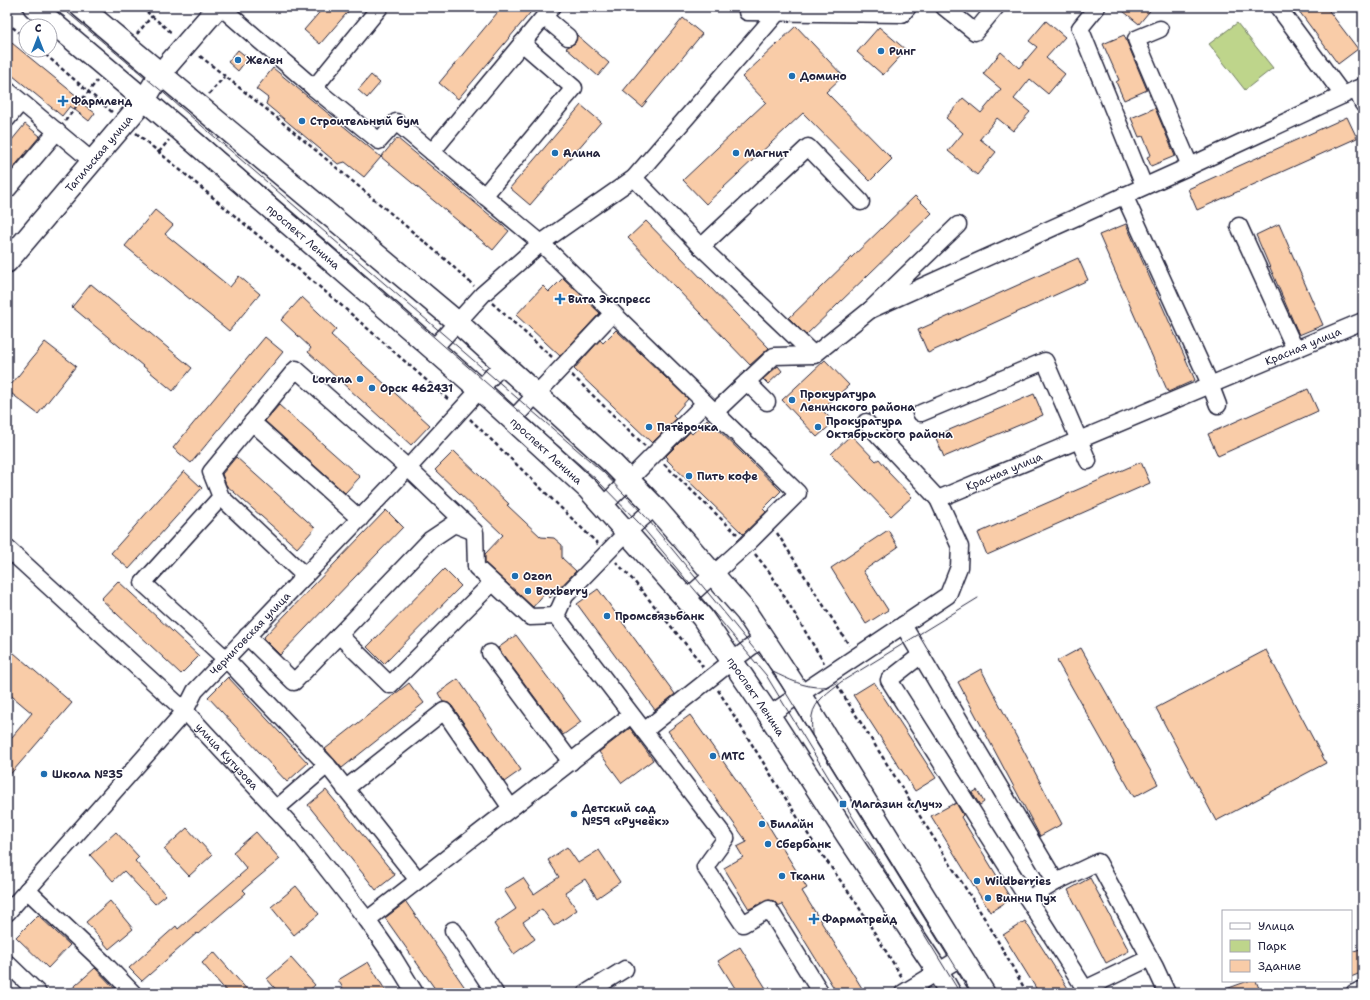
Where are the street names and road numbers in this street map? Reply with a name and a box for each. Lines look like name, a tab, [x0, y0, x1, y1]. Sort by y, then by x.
street label: Тагильская улица	[62, 112, 136, 195]
street label: проспект Ленина	[263, 201, 343, 273]
street label: Красная улица	[1262, 323, 1343, 369]
street label: проспект Ленина	[507, 414, 586, 488]
street label: Красная улица	[964, 449, 1045, 494]
street label: Черниговская улица	[206, 588, 294, 679]
street label: проспект Ленина	[724, 654, 788, 739]
street label: улица Кутузова	[192, 719, 262, 793]

